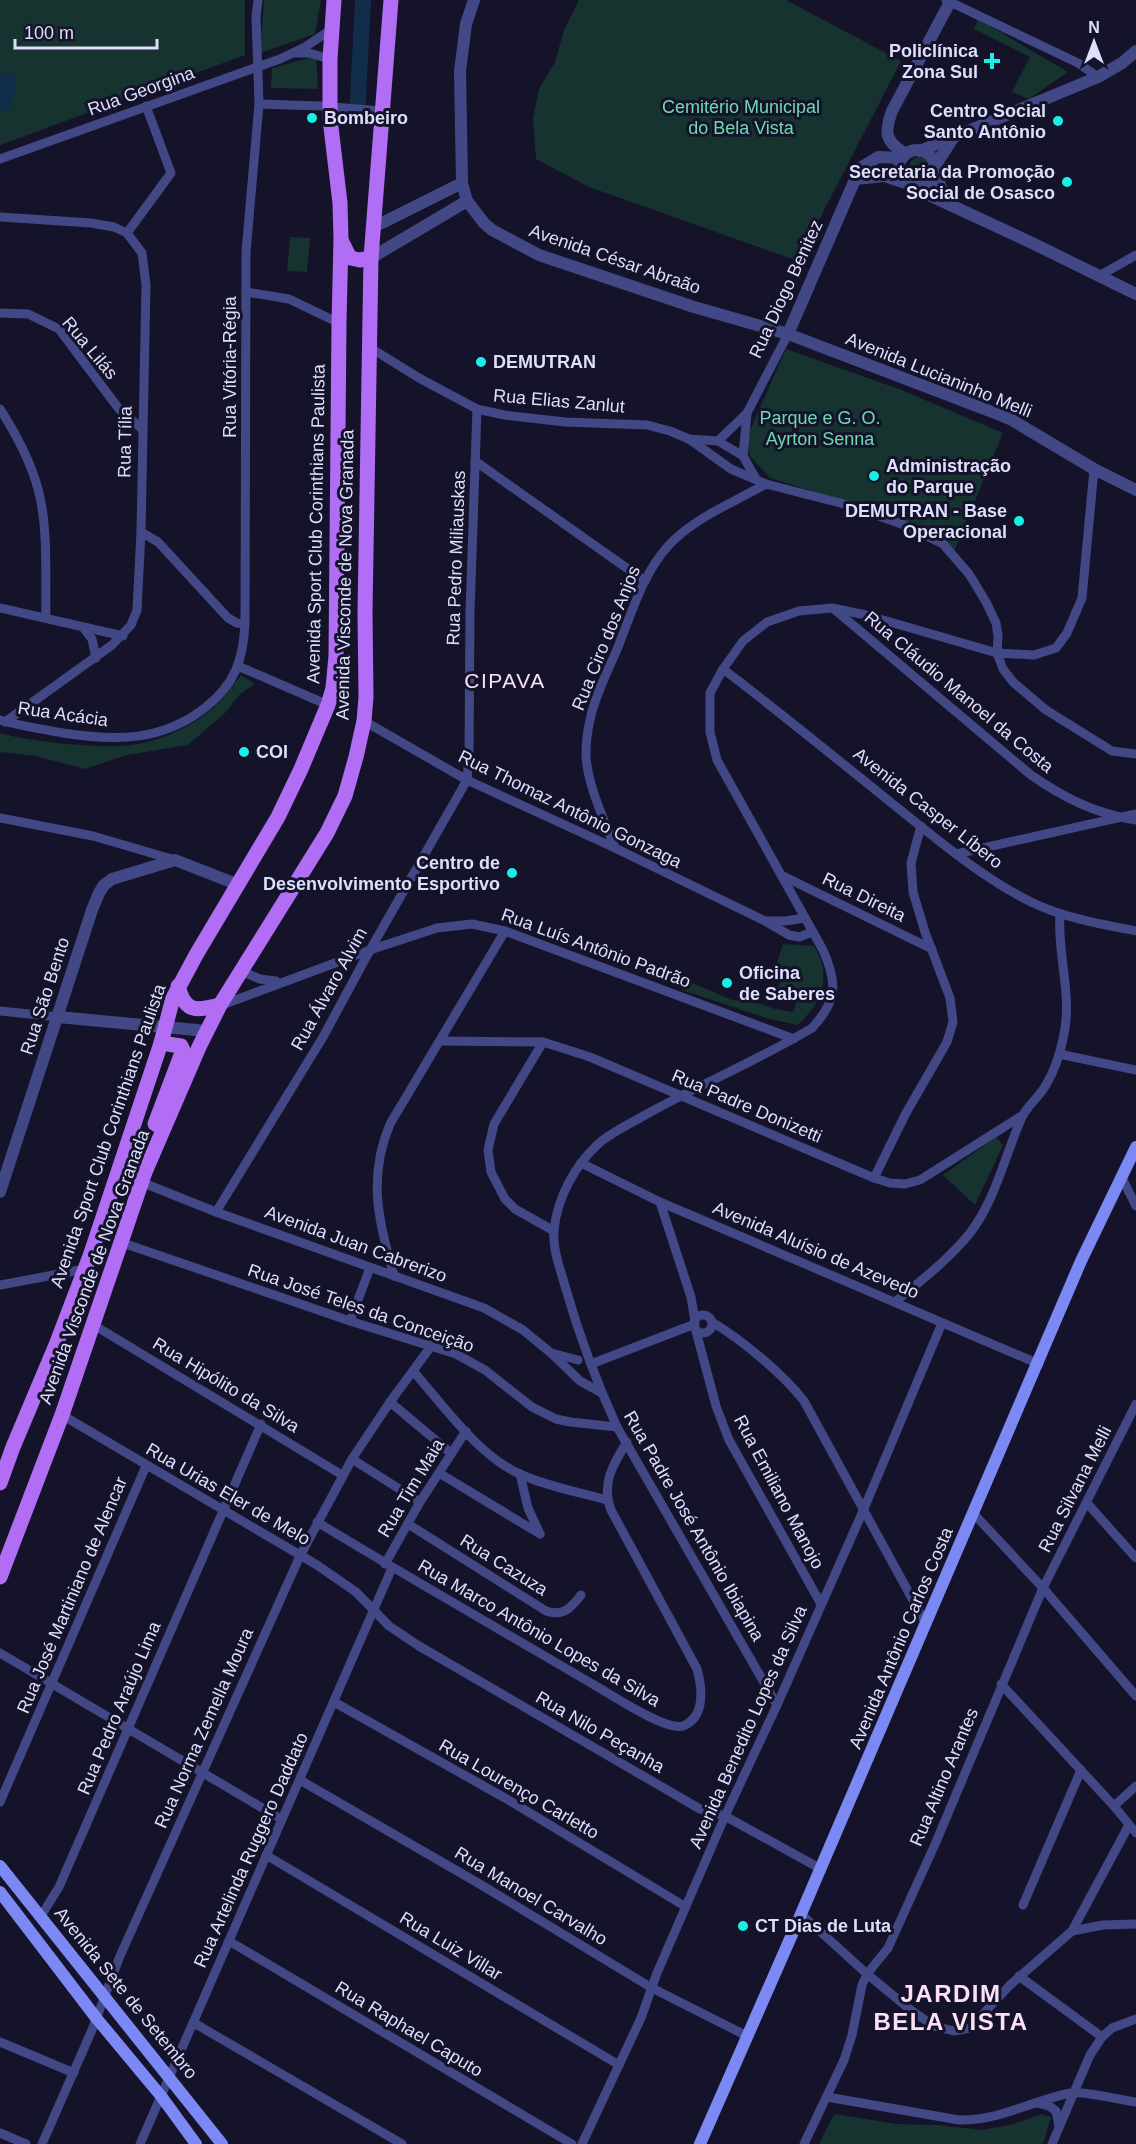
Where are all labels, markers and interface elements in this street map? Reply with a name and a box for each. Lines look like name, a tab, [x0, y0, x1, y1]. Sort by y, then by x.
scale bar	[15, 12, 158, 50]
north arrow	[1064, 12, 1124, 72]
text: N	[1088, 19, 1100, 36]
text: 100 m	[24, 23, 74, 43]
place label: Policlínica Zona Sul	[889, 41, 979, 82]
marker: Policlínica Zona Sul	[983, 52, 1001, 70]
street label: Rua Georgina	[85, 62, 198, 120]
park label: Cemitério Municipal do Bela Vista	[662, 97, 820, 138]
place label: Centro Social Santo Antônio	[924, 101, 1046, 142]
place label: Bombeiro	[324, 108, 408, 128]
marker: Bombeiro	[305, 111, 319, 125]
marker: Centro Social Santo Antônio	[1051, 114, 1065, 128]
place label: Secretaria da Promoção Social de Osasco	[849, 162, 1055, 203]
marker: Secretaria da Promoção Social de Osasco	[1060, 175, 1074, 189]
street label: Rua Diogo Benitez	[745, 217, 827, 361]
street label: Avenida César Abraão	[527, 220, 703, 298]
street label: Rua Vitória-Régia	[220, 295, 240, 438]
street label: Rua Lilás	[58, 313, 122, 383]
street label: Avenida Lucianinho Melli	[843, 328, 1035, 422]
place label: DEMUTRAN	[493, 352, 596, 372]
marker: DEMUTRAN	[474, 355, 488, 369]
street label: Avenida Sport Club Corinthians Paulista	[303, 363, 329, 684]
street label: Rua Elias Zanlut	[492, 385, 626, 417]
street label: Rua Tília	[114, 405, 136, 478]
park label: Parque e G. O. Ayrton Senna	[759, 408, 881, 449]
street label: Avenida Visconde de Nova Granada	[332, 429, 358, 720]
place label: Administração do Parque	[886, 456, 1011, 497]
marker: Administração do Parque	[867, 469, 881, 483]
street label: Rua Pedro Miliauskas	[443, 470, 469, 646]
place label: DEMUTRAN - Base Operacional	[845, 501, 1007, 542]
marker: DEMUTRAN - Base Operacional	[1012, 514, 1026, 528]
street label: Rua Ciro dos Anjos	[568, 563, 644, 713]
street label: Rua Cláudio Manoel da Costa	[861, 607, 1058, 777]
district label: CIPAVA	[464, 669, 546, 692]
street label: Rua Acácia	[17, 698, 110, 730]
place label: COI	[256, 742, 288, 762]
street label: Avenida Casper Líbero	[849, 744, 1007, 872]
marker: COI	[237, 745, 251, 759]
street label: Rua Thomaz Antônio Gonzaga	[455, 746, 686, 872]
place label: Centro de Desenvolvimento Esportivo	[263, 853, 500, 894]
marker: Centro de Desenvolvimento Esportivo	[505, 866, 519, 880]
street label: Rua Direita	[819, 868, 910, 926]
street label: Rua Luís Antônio Padrão	[499, 904, 693, 992]
street label: Rua Álvaro Alvim	[287, 924, 371, 1054]
street label: Rua São Bento	[17, 935, 73, 1057]
place label: Oficina de Saberes	[739, 963, 835, 1004]
marker: Oficina de Saberes	[720, 976, 734, 990]
street label: Avenida Sport Club Corinthians Paulista	[46, 981, 170, 1290]
street label: Rua Padre Donizetti	[669, 1065, 825, 1147]
street label: Avenida Visconde de Nova Granada	[35, 1126, 153, 1407]
street label: Avenida Aluísio de Azevedo	[710, 1197, 922, 1303]
street label: Avenida Juan Cabrerizo	[262, 1202, 450, 1286]
street label: Rua José Teles da Conceição	[245, 1260, 477, 1356]
street label: Rua Hipólito da Silva	[149, 1333, 304, 1437]
street label: Rua Padre José Antônio Ibiapina	[620, 1407, 769, 1645]
street label: Rua Emiliano Manojo	[730, 1412, 828, 1572]
street label: Rua Silvana Melli	[1035, 1423, 1115, 1555]
street label: Rua Tim Maia	[374, 1434, 449, 1541]
street label: Rua Urias Eler de Melo	[142, 1439, 314, 1549]
street label: Rua José Martiniano de Alencar	[13, 1474, 131, 1716]
street label: Avenida Antônio Carlos Costa	[845, 1523, 957, 1752]
street label: Rua Cazuza	[457, 1530, 552, 1600]
street label: Rua Marco Antônio Lopes da Silva	[414, 1555, 664, 1711]
street label: Avenida Benedito Lopes da Silva	[685, 1602, 811, 1852]
street label: Rua Pedro Araújo Lima	[73, 1618, 165, 1798]
street label: Rua Norma Zemella Moura	[151, 1624, 258, 1831]
street label: Rua Nilo Peçanha	[532, 1687, 669, 1777]
street label: Rua Altino Arantes	[906, 1705, 982, 1849]
street label: Rua Artelinda Ruggero Daddato	[190, 1729, 312, 1971]
street label: Rua Lourenço Carletto	[436, 1735, 602, 1843]
street label: Rua Manoel Carvalho	[451, 1843, 611, 1949]
street label: Avenida Sete de Setembro	[51, 1903, 201, 2083]
street label: Rua Luiz Villar	[396, 1908, 506, 1984]
place label: CT Dias de Luta	[755, 1916, 892, 1936]
marker: CT Dias de Luta	[736, 1919, 750, 1933]
street label: Rua Raphael Caputo	[332, 1977, 486, 2081]
district label: JARDIM BELA VISTA	[873, 1980, 1029, 2035]

